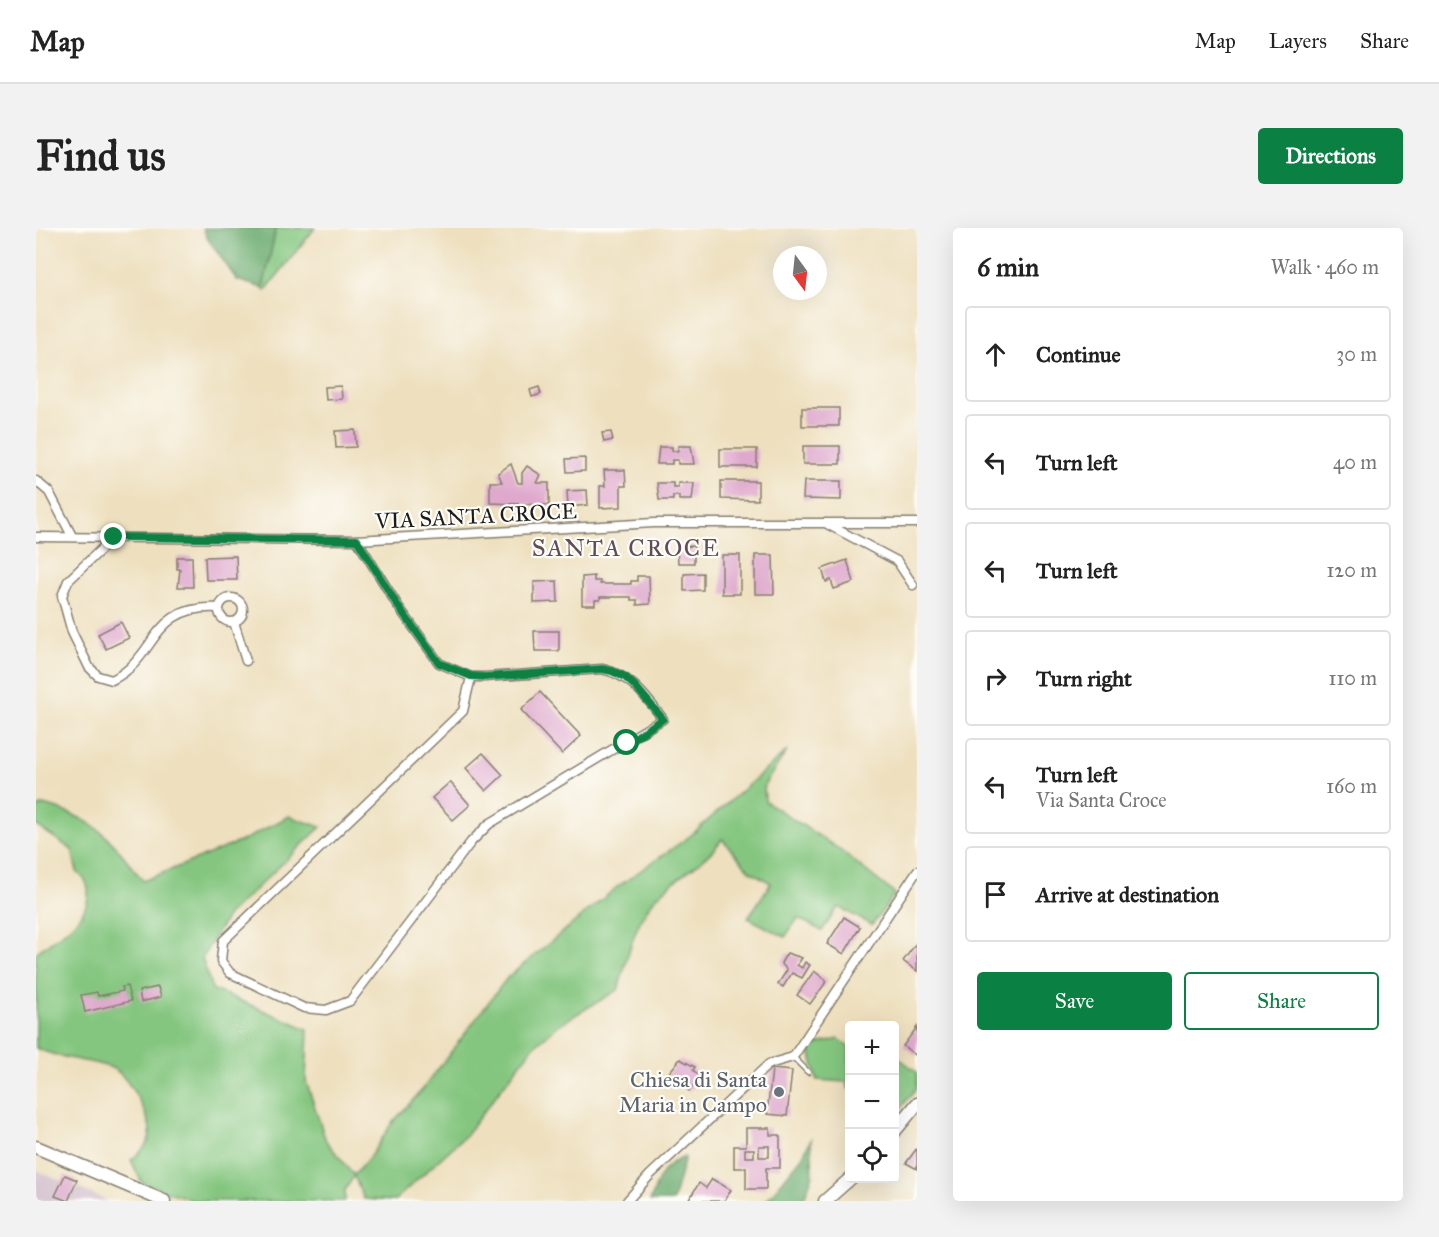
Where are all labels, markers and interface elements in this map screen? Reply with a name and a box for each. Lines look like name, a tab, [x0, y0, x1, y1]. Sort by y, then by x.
text: Map	[30, 24, 85, 59]
text: Map	[1195, 28, 1236, 54]
text: Layers	[1269, 28, 1327, 54]
text: Share	[1360, 28, 1409, 54]
button: Directions	[1258, 128, 1403, 184]
text: Find us	[36, 130, 166, 182]
north arrow	[773, 246, 827, 300]
text: 6 min	[977, 251, 1039, 283]
text: Walk · 460 m	[1271, 255, 1379, 279]
icon: ahead	[979, 338, 1012, 371]
text: Continue	[1036, 341, 1121, 368]
text: 30 m	[1336, 342, 1377, 366]
icon: left	[979, 446, 1012, 479]
text: Turn left	[1036, 449, 1118, 476]
text: 40 m	[1333, 450, 1377, 474]
street label: VIA SANTA CROCE	[373, 497, 578, 535]
route end	[100, 523, 126, 549]
district label: SANTA CROCE	[532, 533, 720, 563]
icon: left	[979, 554, 1012, 587]
text: Turn left	[1036, 557, 1118, 584]
text: 120 m	[1326, 558, 1377, 582]
icon: right	[979, 662, 1012, 695]
text: Turn right	[1036, 665, 1132, 692]
text: 110 m	[1329, 666, 1377, 690]
route start	[613, 729, 639, 755]
text: Turn left	[1036, 761, 1118, 788]
icon: left	[979, 770, 1012, 803]
text: 160 m	[1326, 774, 1377, 798]
text: Via Santa Croce	[1036, 788, 1167, 812]
icon: arrive	[979, 878, 1012, 911]
text: Arrive at destination	[1036, 881, 1219, 908]
button: Save	[977, 972, 1172, 1030]
button: Share	[1184, 972, 1379, 1030]
map controls	[845, 1021, 899, 1183]
button: +	[845, 1021, 899, 1075]
place label: Chiesa di Santa Maria in Campo	[619, 1066, 768, 1118]
button: −	[845, 1075, 899, 1129]
marker: Chiesa di Santa Maria in Campo	[772, 1085, 786, 1099]
button: locate	[845, 1129, 899, 1183]

